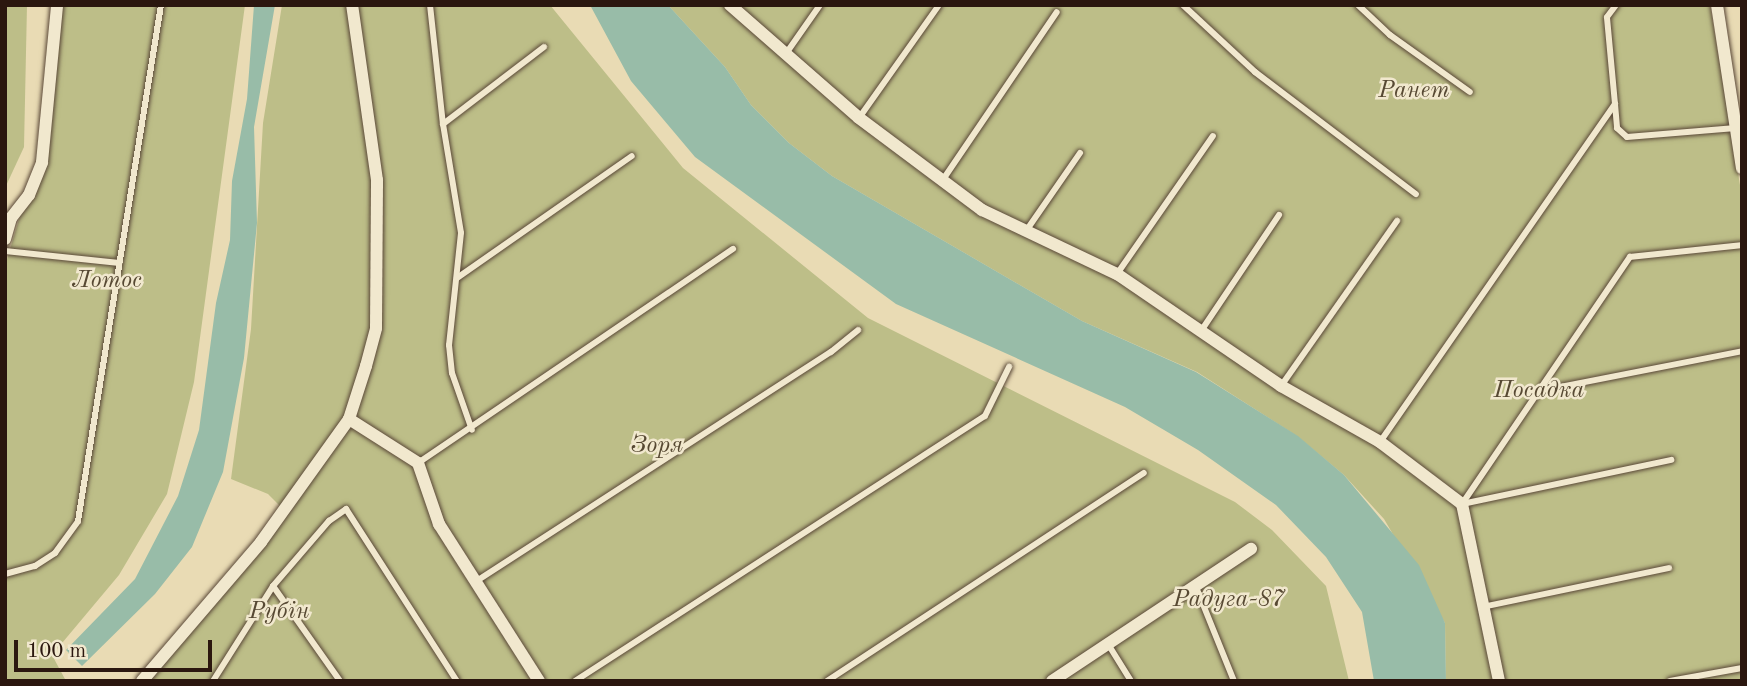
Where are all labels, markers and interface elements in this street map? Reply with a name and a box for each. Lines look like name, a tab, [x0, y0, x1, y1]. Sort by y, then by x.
park label: Ранет	[1378, 78, 1450, 106]
park label: Лотос	[72, 268, 142, 296]
park label: Посадка	[1494, 378, 1584, 406]
park label: Зоря	[631, 433, 683, 461]
park label: Радуга-87	[1173, 587, 1285, 615]
park label: Рубін	[249, 599, 309, 627]
scale bar	[18, 626, 215, 670]
text: 100 m	[27, 641, 86, 662]

